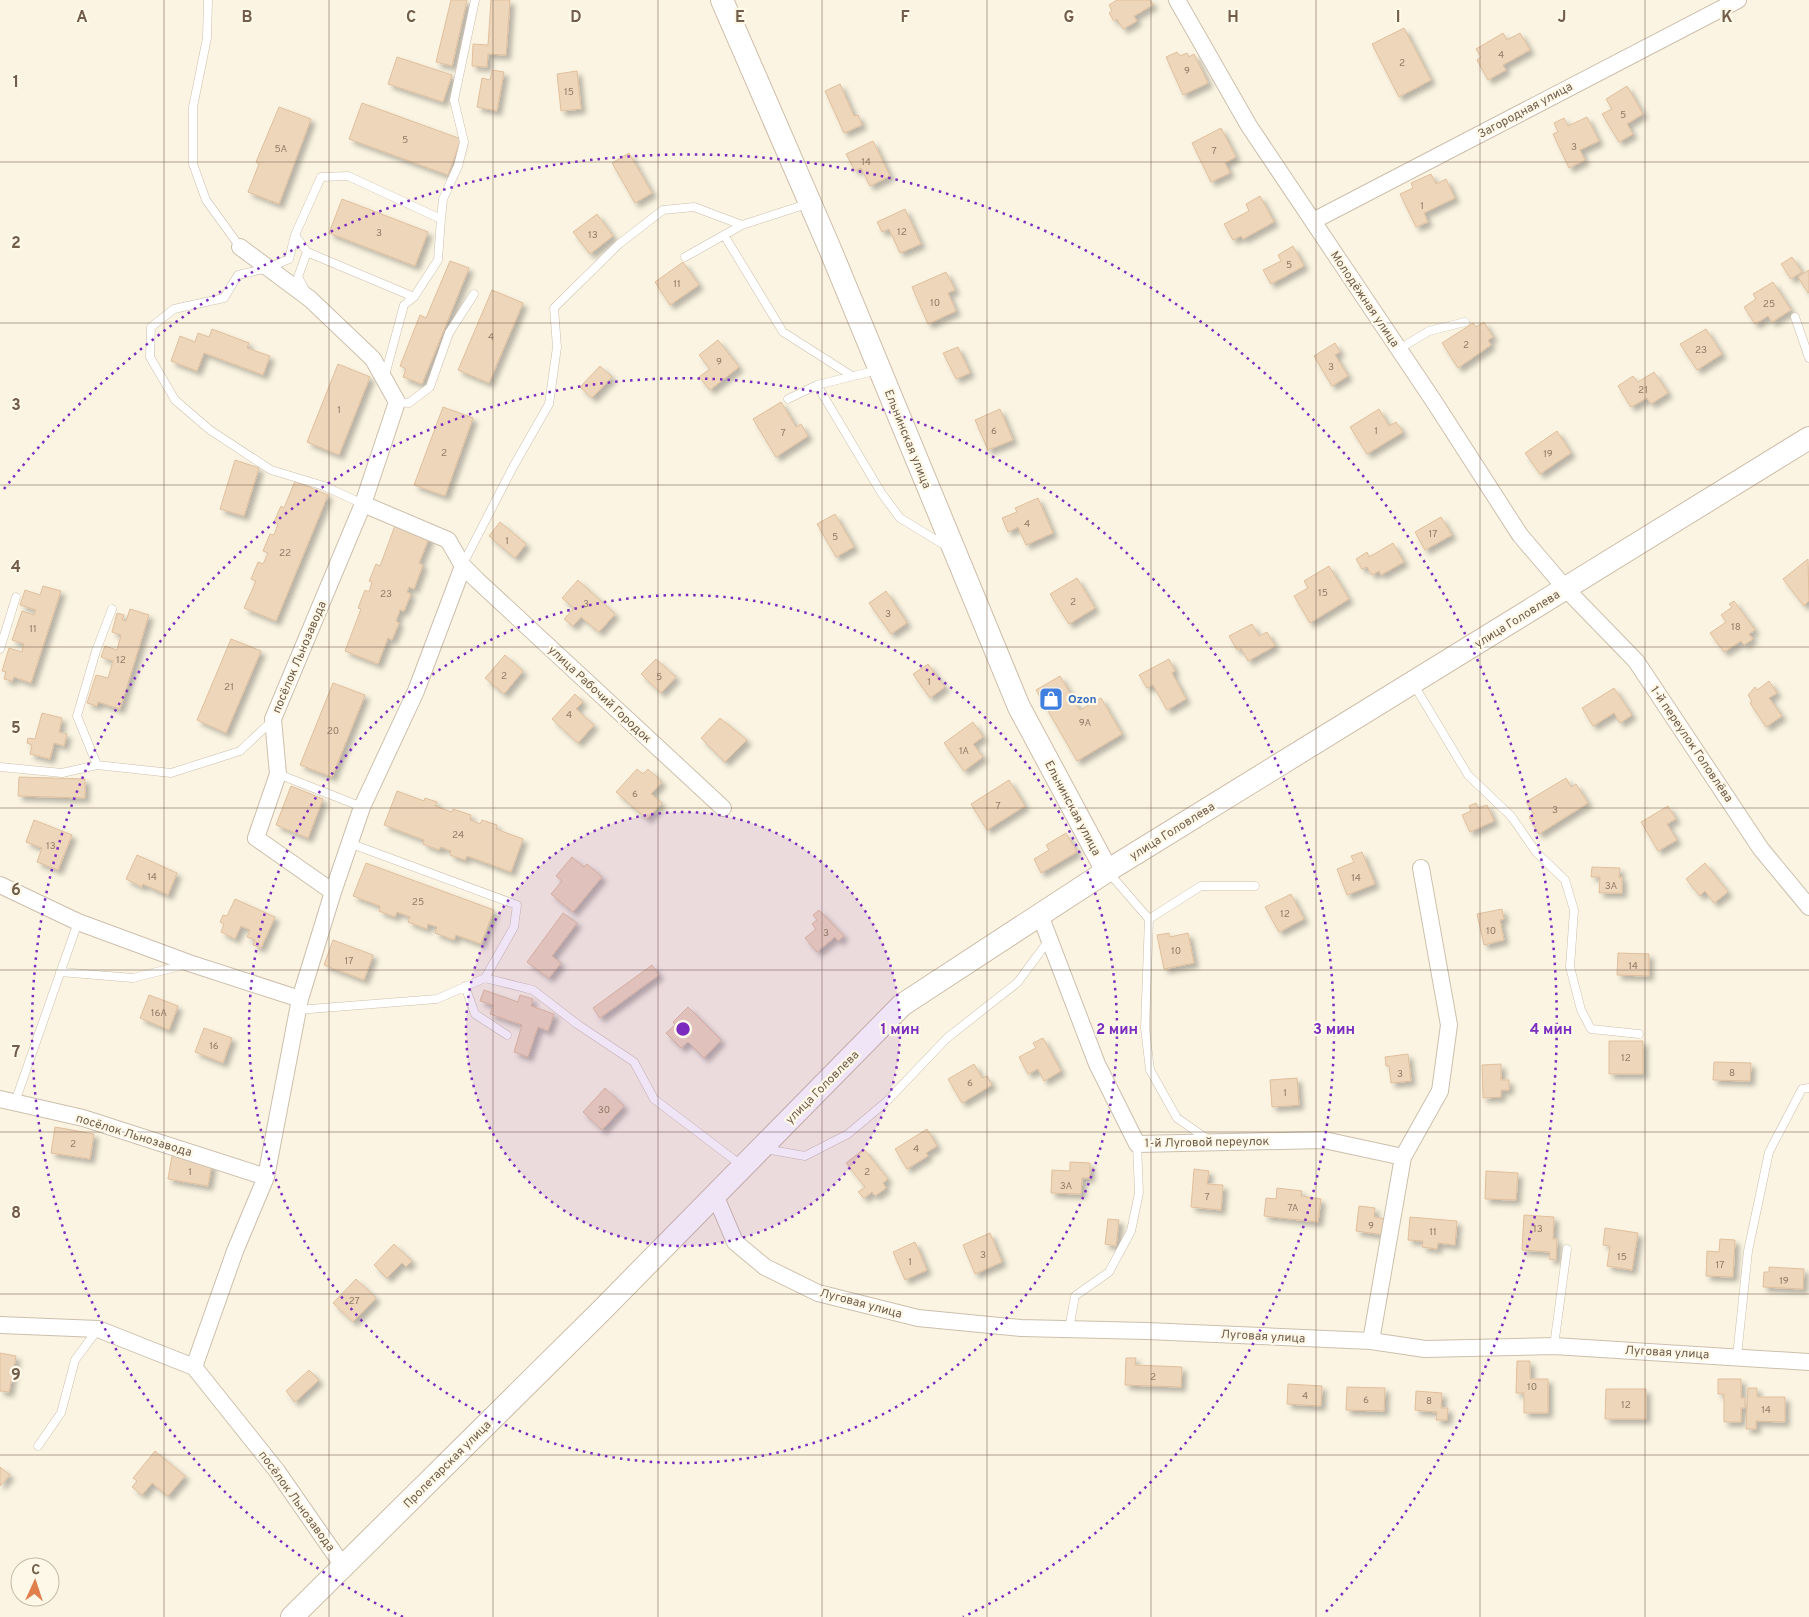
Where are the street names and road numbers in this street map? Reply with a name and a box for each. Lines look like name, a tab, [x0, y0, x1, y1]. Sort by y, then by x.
street label: Загородная улица	[1475, 79, 1576, 143]
street label: Молодёжная улица	[1326, 248, 1402, 351]
street label: Ельнинская улица	[880, 387, 934, 491]
street label: улица Головлева	[1472, 587, 1563, 653]
street label: посёлок Льнозавода	[269, 599, 331, 716]
street label: улица Рабочий Городок	[544, 642, 655, 747]
street label: 1-й переулок Головлёва	[1646, 683, 1736, 806]
street label: Ельнинская улица	[1040, 758, 1104, 859]
street label: улица Головлева	[1127, 799, 1218, 865]
street label: улица Головлева	[782, 1047, 863, 1128]
street label: посёлок Льнозавода	[74, 1111, 194, 1161]
street label: 1-й Луговой переулок	[1145, 1134, 1270, 1152]
street label: Луговая улица	[818, 1285, 904, 1323]
street label: Луговая улица	[1220, 1327, 1306, 1347]
street label: Луговая улица	[1624, 1343, 1710, 1363]
street label: Пролетарская улица	[400, 1417, 495, 1512]
street label: посёлок Льнозавода	[254, 1448, 338, 1555]

